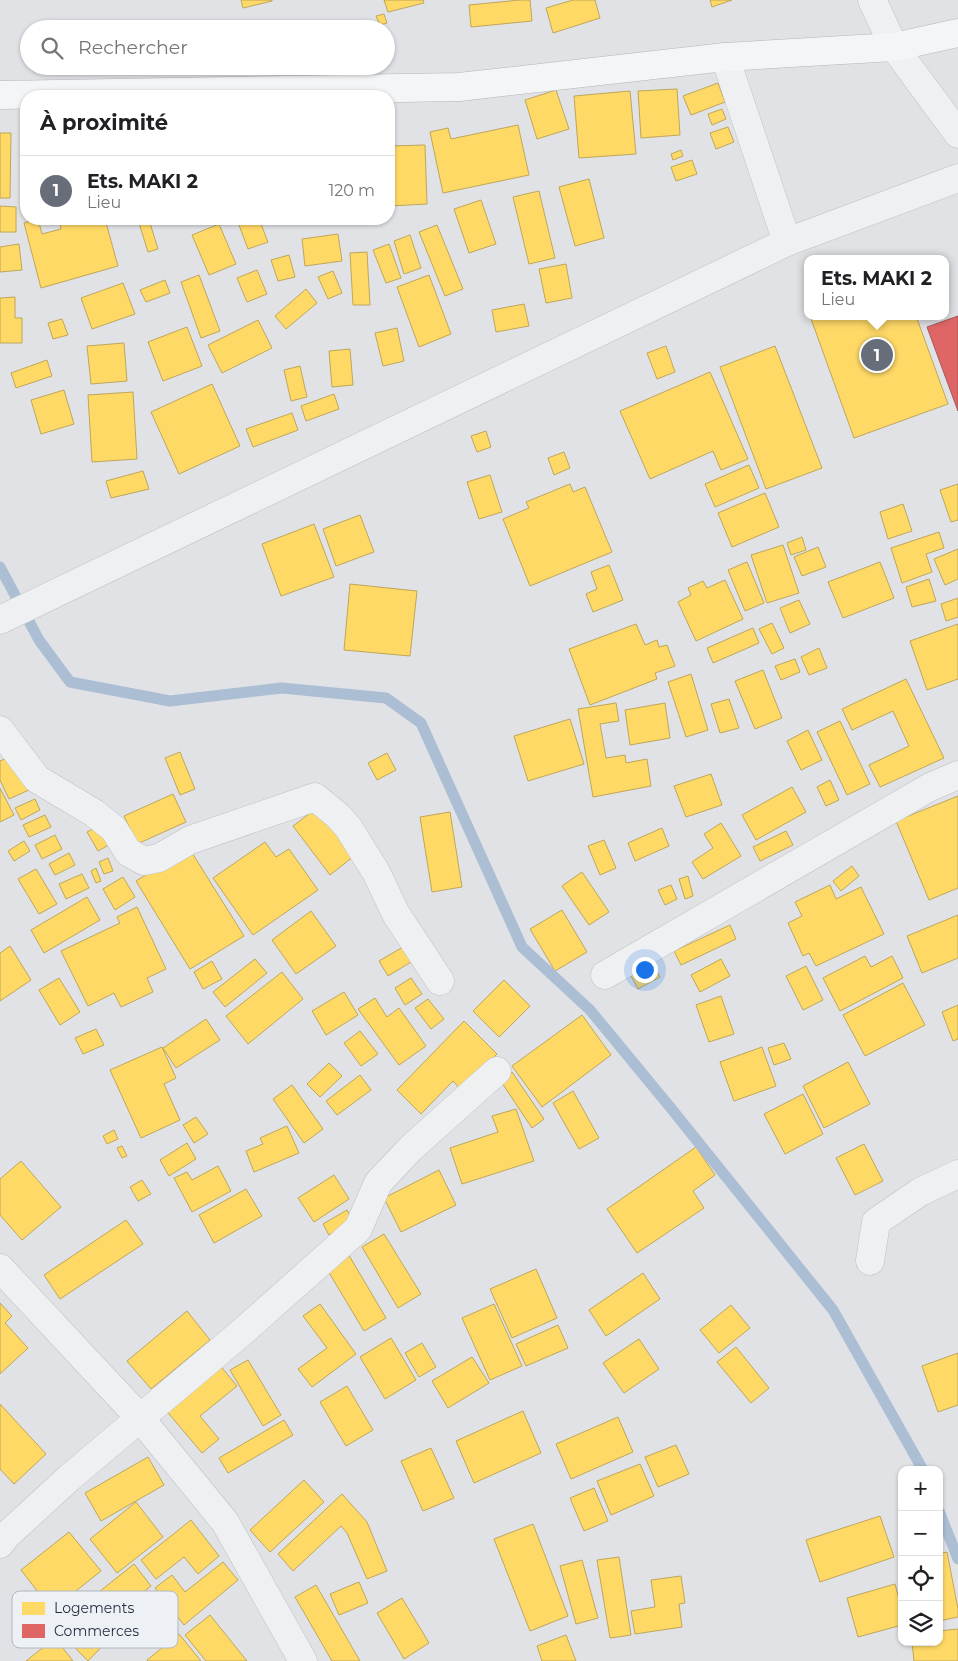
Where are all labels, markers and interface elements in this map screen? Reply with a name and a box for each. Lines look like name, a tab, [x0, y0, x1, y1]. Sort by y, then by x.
search box	[20, 20, 395, 75]
icon: search	[38, 34, 66, 62]
text: Rechercher	[78, 36, 188, 59]
text: À proximité	[40, 110, 168, 135]
text: Ets. MAKI 2	[87, 170, 198, 193]
text: 1	[53, 181, 59, 200]
text: 120 m	[328, 181, 375, 200]
text: Lieu	[87, 193, 121, 212]
popup	[804, 255, 949, 320]
text: Ets. MAKI 2	[821, 267, 932, 290]
text: Lieu	[821, 290, 855, 309]
pin: 1	[861, 336, 893, 374]
your location	[632, 957, 658, 983]
map controls	[898, 1466, 943, 1646]
button: +	[898, 1466, 943, 1511]
button: −	[898, 1511, 943, 1556]
button: locate	[898, 1556, 943, 1601]
legend	[12, 1591, 178, 1648]
text: Logements	[54, 1599, 134, 1617]
button: layers	[898, 1601, 943, 1646]
text: Commerces	[54, 1622, 139, 1640]

